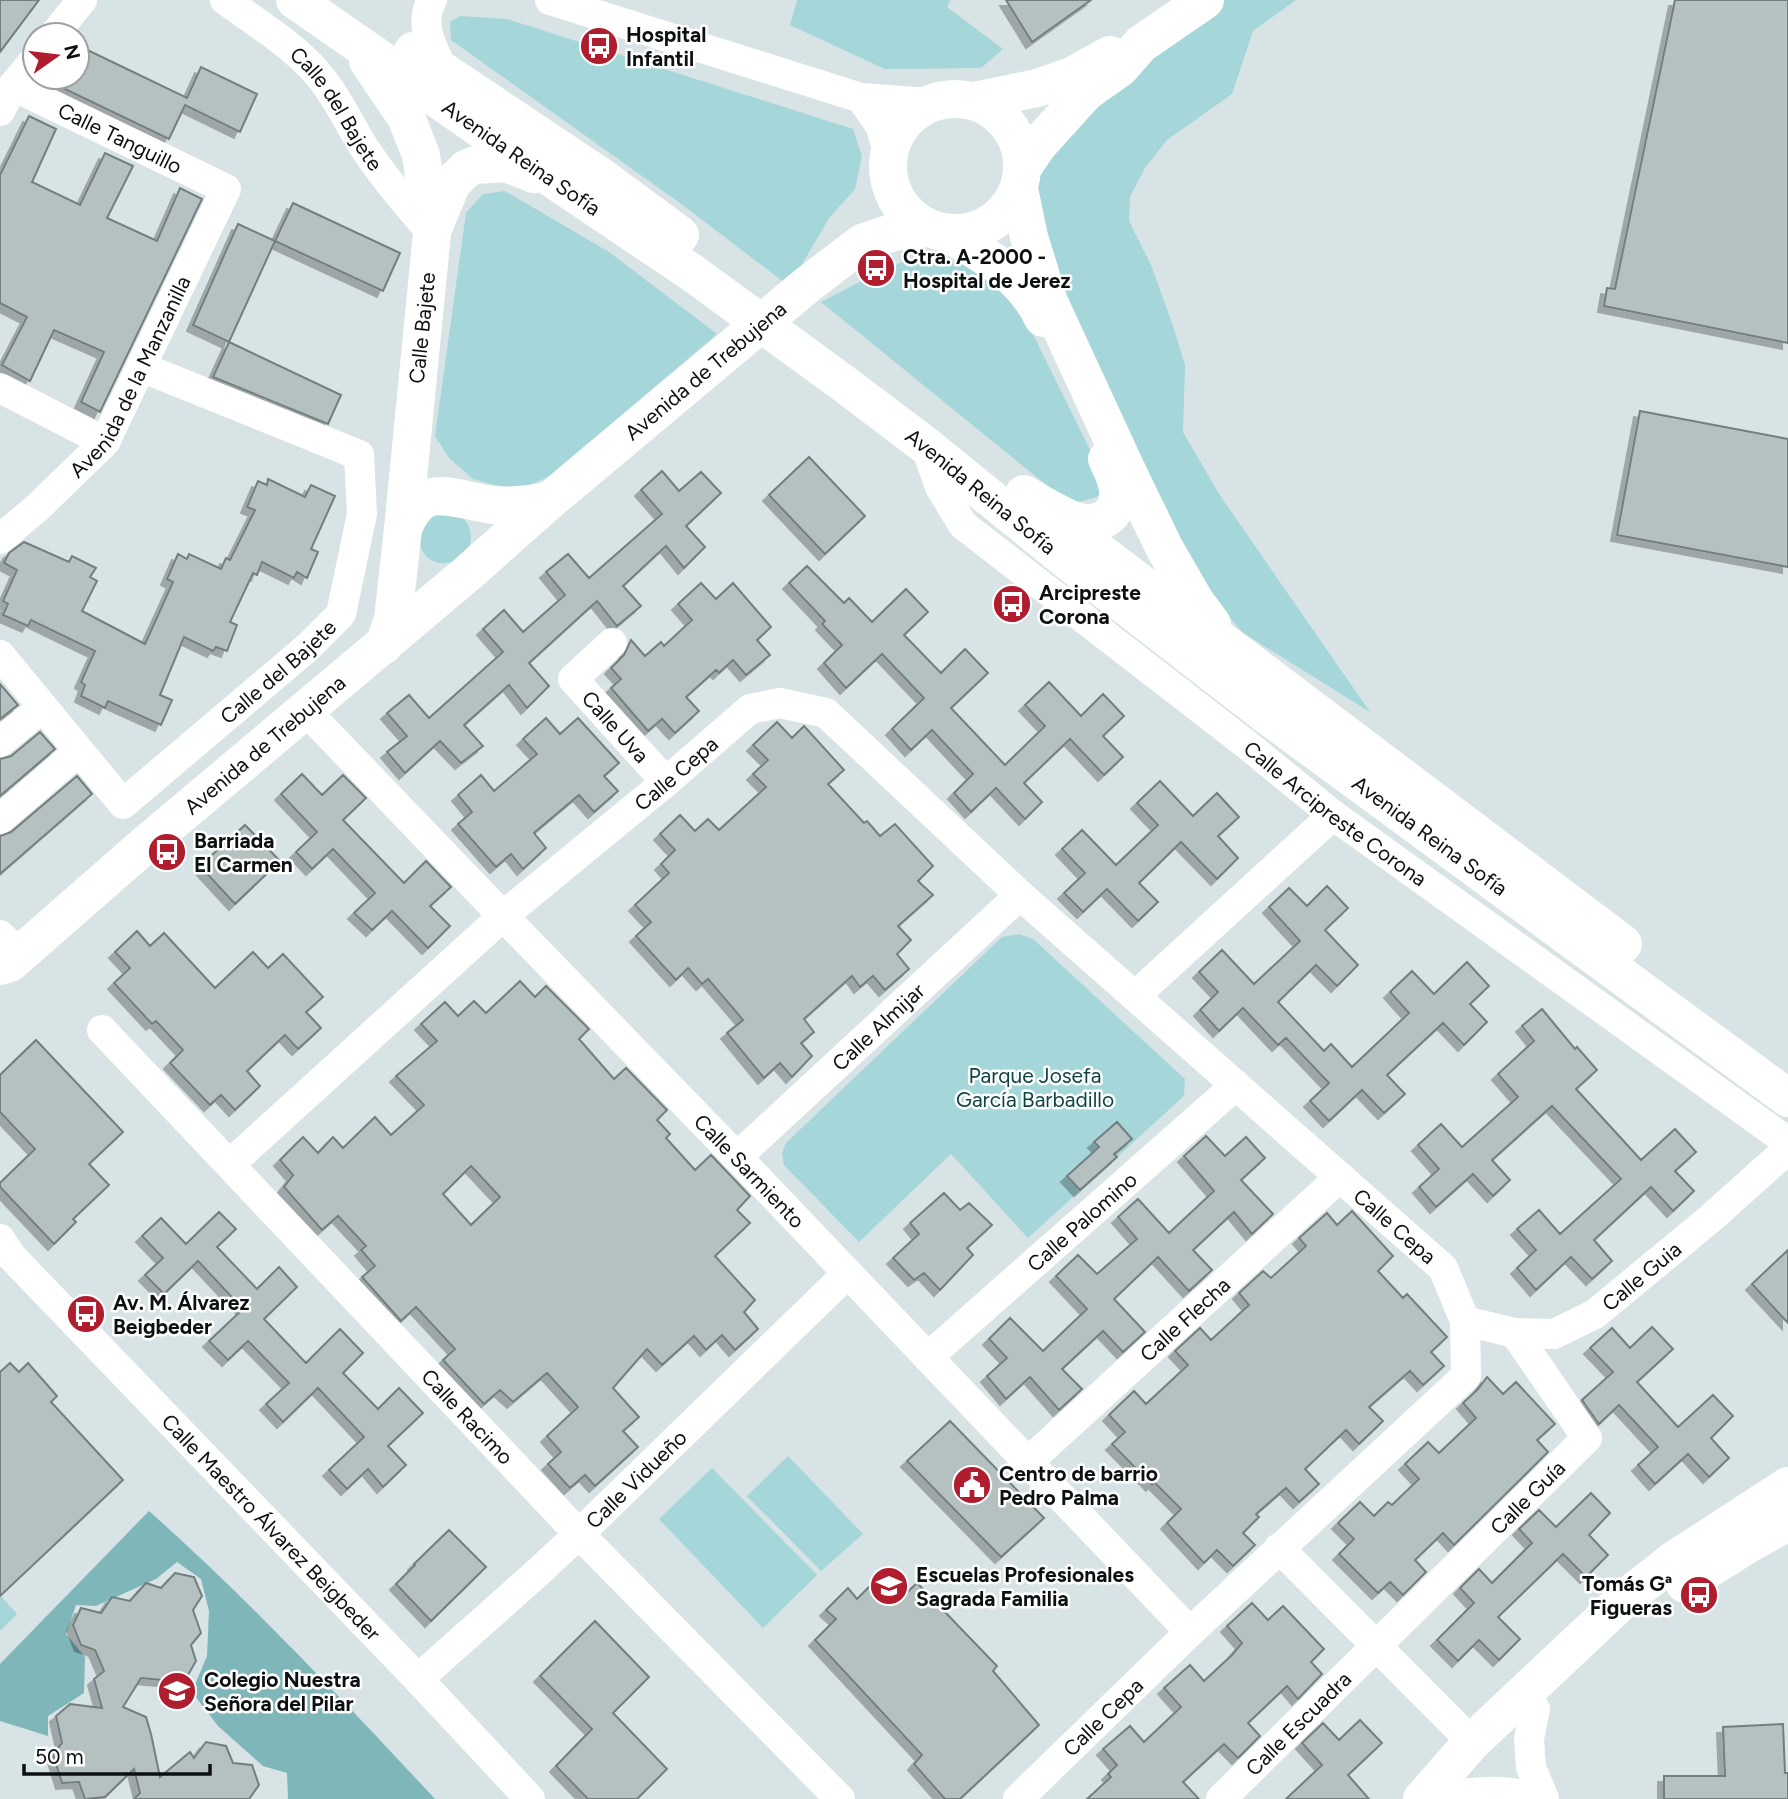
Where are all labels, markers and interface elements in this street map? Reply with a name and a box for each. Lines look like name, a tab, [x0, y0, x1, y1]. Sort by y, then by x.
north arrow	[21, 21, 91, 91]
place label: Hospital Infantil	[626, 22, 706, 71]
bus stop icon: Hospital Infantil	[578, 25, 620, 67]
street label: Calle del Bajete	[286, 41, 388, 175]
text: N	[59, 42, 85, 62]
street label: Avenida Reina Sofía	[438, 94, 606, 220]
street label: Calle Tanguillo	[54, 97, 186, 179]
place label: Ctra. A-2000 - Hospital de Jerez	[903, 244, 1070, 293]
bus stop icon: Ctra. A-2000 - Hospital de Jerez	[855, 247, 897, 289]
street label: Avenida de la Manzanilla	[64, 271, 195, 482]
street label: Calle Bajete	[404, 271, 440, 385]
street label: Avenida de Trebujena	[619, 296, 791, 445]
street label: Avenida Reina Sofía	[901, 423, 1062, 559]
place label: Arcipreste Corona	[1039, 580, 1141, 629]
bus stop icon: Arcipreste Corona	[991, 583, 1033, 625]
street label: Calle del Bajete	[215, 614, 341, 729]
street label: Avenida de Trebujena	[179, 669, 350, 819]
street label: Calle Uva	[577, 685, 655, 767]
street label: Calle Cepa	[629, 731, 722, 816]
street label: Calle Arcipreste Corona	[1239, 735, 1432, 891]
street label: Avenida Reina Sofía	[1348, 770, 1513, 901]
place label: Barriada El Carmen	[194, 828, 293, 877]
bus stop icon: Barriada El Carmen	[146, 831, 188, 873]
street label: Calle Almijar	[827, 978, 929, 1075]
park label: Parque Josefa García Barbadillo	[956, 1063, 1114, 1112]
street label: Calle Sarmiento	[689, 1108, 810, 1233]
street label: Calle Palomino	[1022, 1166, 1142, 1276]
street label: Calle Cepa	[1349, 1183, 1442, 1269]
street label: Calle Guia	[1597, 1236, 1686, 1316]
street label: Calle Flecha	[1134, 1272, 1235, 1366]
place label: Av. M. Álvarez Beigbeder	[113, 1290, 250, 1339]
bus stop icon: Av. M. Álvarez Beigbeder	[65, 1293, 107, 1335]
street label: Calle Racimo	[417, 1364, 519, 1469]
street label: Calle Maestro Álvarez Beigbeder	[157, 1408, 386, 1645]
street label: Calle Vidueño	[580, 1424, 692, 1533]
street label: Calle Guía	[1485, 1455, 1570, 1539]
place label: Centro de barrio Pedro Palma	[999, 1461, 1158, 1510]
public building icon: Centro de barrio Pedro Palma	[951, 1464, 993, 1506]
place label: Escuelas Profesionales Sagrada Familia	[916, 1562, 1134, 1611]
school or university icon: Escuelas Profesionales Sagrada Familia	[868, 1565, 910, 1607]
place label: Tomás Gª Figueras	[1582, 1571, 1672, 1620]
bus stop icon: Tomás Gª Figueras	[1678, 1574, 1720, 1616]
street label: Calle Escuadra	[1240, 1666, 1356, 1781]
place label: Colegio Nuestra Señora del Pilar	[204, 1667, 361, 1716]
school or university icon: Colegio Nuestra Señora del Pilar	[156, 1670, 198, 1712]
street label: Calle Cepa	[1058, 1673, 1148, 1761]
scale bar	[24, 1732, 210, 1776]
text: 50 m	[35, 1744, 84, 1769]

